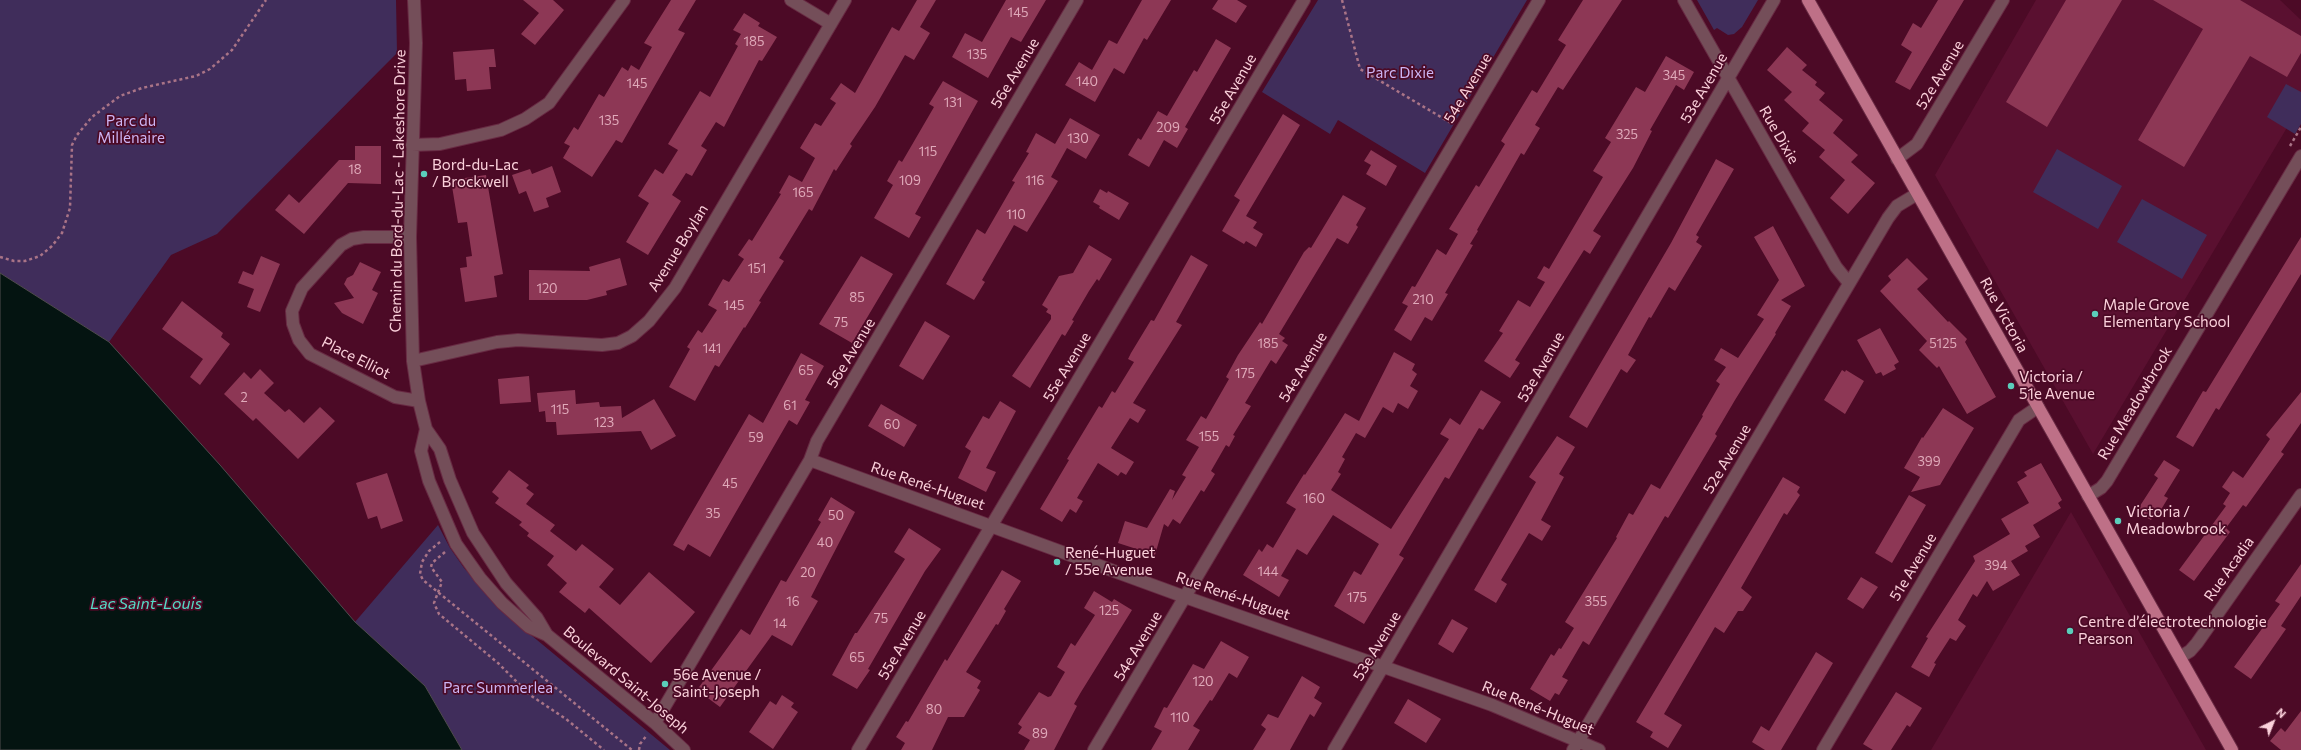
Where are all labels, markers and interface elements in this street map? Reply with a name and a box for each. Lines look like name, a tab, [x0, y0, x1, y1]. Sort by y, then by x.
house number: 145	[1008, 5, 1028, 21]
house number: 185	[744, 34, 764, 50]
street label: 56e Avenue	[987, 35, 1043, 111]
street label: 52e Avenue	[1912, 37, 1968, 113]
house number: 135	[967, 47, 987, 63]
street label: Chemin du Bord-du-Lac - Lakeshore Drive	[387, 49, 409, 333]
street label: 54e Avenue	[1440, 50, 1496, 126]
street label: 53e Avenue	[1677, 50, 1731, 126]
street label: 55e Avenue	[1206, 51, 1260, 127]
park label: Parc Dixie	[1366, 64, 1434, 82]
house number: 345	[1663, 68, 1685, 84]
house number: 140	[1076, 74, 1098, 90]
house number: 145	[627, 76, 647, 92]
house number: 131	[944, 95, 962, 111]
street label: Rue Dixie	[1755, 103, 1803, 167]
park label: Parc du Millénaire	[97, 112, 165, 147]
house number: 135	[599, 113, 619, 129]
house number: 209	[1156, 120, 1180, 136]
house number: 325	[1616, 127, 1638, 143]
house number: 130	[1067, 131, 1089, 147]
house number: 115	[919, 144, 937, 160]
place label: Bord-du-Lac / Brockwell	[432, 156, 519, 191]
house number: 18	[348, 162, 362, 178]
marker: Bord-du-Lac / Brockwell	[419, 169, 429, 179]
house number: 109	[899, 173, 921, 189]
house number: 116	[1025, 173, 1045, 189]
house number: 165	[793, 185, 813, 201]
street label: Avenue Boylan	[644, 201, 712, 295]
house number: 110	[1006, 207, 1026, 223]
house number: 151	[748, 261, 766, 277]
street label: Rue Victoria	[1976, 274, 2032, 356]
house number: 120	[536, 281, 558, 297]
house number: 85	[849, 290, 865, 306]
house number: 210	[1412, 292, 1434, 308]
place label: Maple Grove Elementary School	[2103, 296, 2230, 331]
house number: 145	[724, 298, 744, 314]
marker: Maple Grove Elementary School	[2090, 309, 2100, 319]
street label: 56e Avenue	[823, 315, 879, 391]
house number: 75	[834, 315, 848, 331]
street label: 55e Avenue	[1039, 329, 1095, 405]
street label: 54e Avenue	[1275, 329, 1331, 405]
street label: 53e Avenue	[1514, 329, 1568, 405]
street label: Place Elliot	[319, 333, 393, 383]
house number: 185	[1258, 336, 1278, 352]
house number: 5125	[1929, 336, 1957, 352]
house number: 141	[703, 341, 721, 357]
street label: Rue Meadowbrook	[2094, 343, 2176, 463]
house number: 65	[798, 363, 814, 379]
house number: 175	[1235, 366, 1255, 382]
place label: Victoria / 51e Avenue	[2019, 368, 2095, 403]
marker: Victoria / 51e Avenue	[2006, 381, 2016, 391]
house number: 2	[240, 390, 248, 406]
house number: 61	[783, 398, 797, 414]
house number: 115	[551, 402, 569, 418]
house number: 123	[594, 415, 614, 431]
house number: 60	[884, 417, 900, 433]
street label: 52e Avenue	[1699, 421, 1755, 497]
house number: 155	[1199, 429, 1219, 445]
house number: 59	[748, 430, 764, 446]
house number: 399	[1917, 454, 1941, 470]
street label: Rue René-Huguet	[869, 458, 987, 514]
house number: 45	[722, 476, 738, 492]
house number: 160	[1303, 491, 1325, 507]
place label: Victoria / Meadowbrook	[2126, 503, 2226, 538]
house number: 35	[706, 506, 720, 522]
house number: 50	[828, 508, 844, 524]
marker: Victoria / Meadowbrook	[2113, 516, 2123, 526]
street label: 51e Avenue	[1886, 530, 1940, 604]
street label: Rue Acadia	[2200, 533, 2258, 605]
house number: 40	[817, 535, 833, 551]
place label: René-Huguet / 55e Avenue	[1065, 544, 1155, 579]
marker: René-Huguet / 55e Avenue	[1052, 557, 1062, 567]
house number: 394	[1984, 558, 2008, 574]
house number: 144	[1257, 564, 1279, 580]
house number: 20	[800, 565, 816, 581]
street label: Rue René-Huguet	[1174, 568, 1292, 624]
house number: 175	[1347, 590, 1367, 606]
water label: Lac Saint-Louis	[90, 594, 202, 614]
house number: 16	[786, 594, 800, 610]
house number: 355	[1585, 594, 1607, 610]
house number: 125	[1099, 603, 1119, 619]
street label: 55e Avenue	[874, 607, 930, 683]
street label: 54e Avenue	[1110, 608, 1166, 684]
street label: 53e Avenue	[1349, 608, 1405, 684]
house number: 75	[874, 611, 888, 627]
place label: Centre d’électrotechnologie Pearson	[2078, 613, 2267, 648]
house number: 14	[773, 616, 787, 632]
street label: Boulevard Saint-Joseph	[560, 622, 692, 738]
marker: Centre d’électrotechnologie Pearson	[2065, 626, 2075, 636]
house number: 65	[849, 650, 865, 666]
place label: 56e Avenue / Saint-Joseph	[673, 666, 761, 701]
house number: 120	[1192, 674, 1214, 690]
street label: Rue René-Huguet	[1479, 677, 1597, 739]
park label: Parc Summerlea	[443, 679, 553, 697]
marker: 56e Avenue / Saint-Joseph	[660, 679, 670, 689]
house number: 80	[926, 702, 942, 718]
north arrow	[2253, 702, 2293, 742]
text: N	[2274, 705, 2289, 720]
house number: 110	[1170, 710, 1190, 726]
house number: 89	[1032, 726, 1048, 742]

